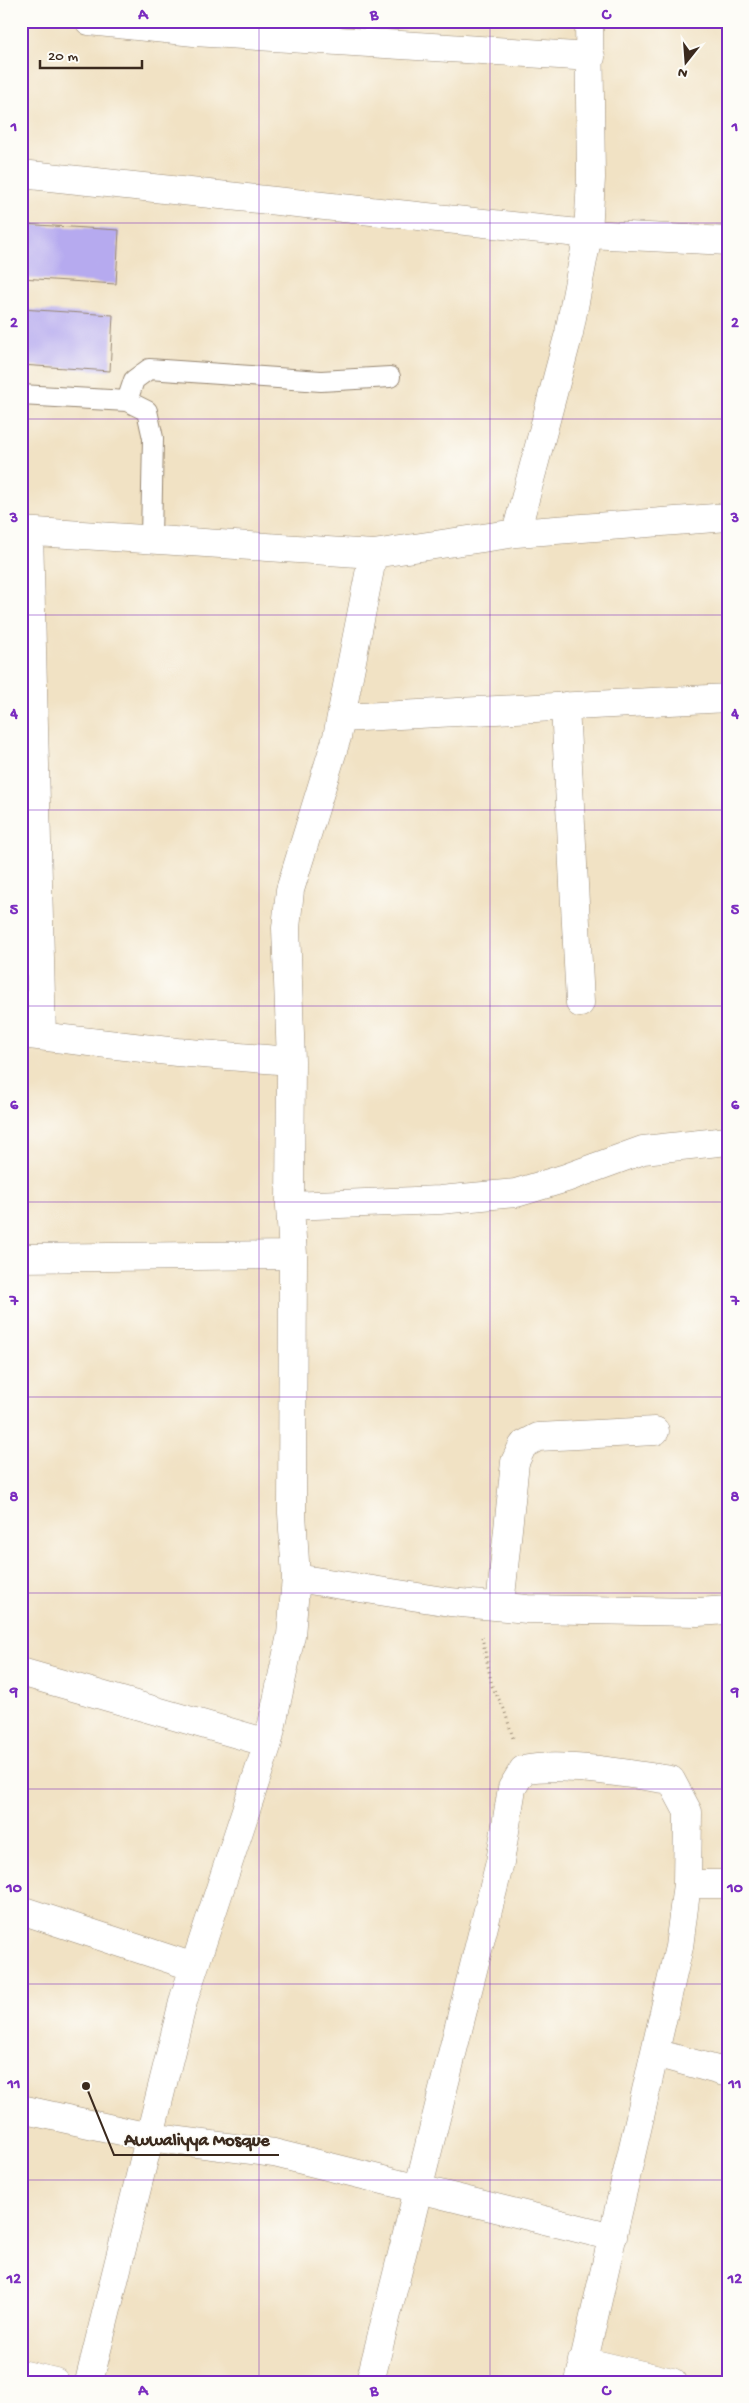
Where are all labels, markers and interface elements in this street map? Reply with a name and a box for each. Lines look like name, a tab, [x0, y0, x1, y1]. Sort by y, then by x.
text: A	[137, 7, 149, 26]
text: B	[369, 7, 379, 26]
text: C	[601, 7, 612, 26]
scale bar	[40, 38, 142, 70]
north arrow	[662, 38, 712, 88]
text: 20 m	[48, 48, 78, 66]
text: N	[676, 63, 690, 82]
text: 1	[10, 119, 17, 138]
text: 1	[731, 119, 738, 138]
text: 2	[10, 315, 18, 334]
text: 2	[731, 315, 739, 334]
text: 3	[9, 510, 18, 529]
text: 3	[730, 510, 739, 529]
text: 4	[9, 706, 18, 725]
text: 4	[730, 706, 739, 725]
text: 5	[10, 902, 19, 921]
text: 5	[731, 902, 740, 921]
text: 6	[10, 1097, 19, 1116]
text: 6	[731, 1097, 740, 1116]
text: 7	[9, 1293, 19, 1312]
text: 7	[730, 1293, 740, 1312]
text: 8	[10, 1489, 19, 1508]
text: 8	[731, 1489, 740, 1508]
text: 9	[9, 1684, 18, 1703]
text: 9	[730, 1684, 739, 1703]
text: 10	[5, 1880, 22, 1899]
text: 10	[726, 1880, 743, 1899]
text: 11	[7, 2076, 20, 2095]
text: 11	[728, 2076, 741, 2095]
callout: Awwaliyya Mosque	[114, 2122, 279, 2155]
text: Awwaliyya Mosque	[123, 2131, 270, 2152]
text: 12	[6, 2271, 21, 2290]
text: 12	[727, 2271, 742, 2290]
text: A	[137, 2383, 149, 2402]
text: B	[369, 2383, 379, 2402]
text: C	[601, 2383, 612, 2402]

